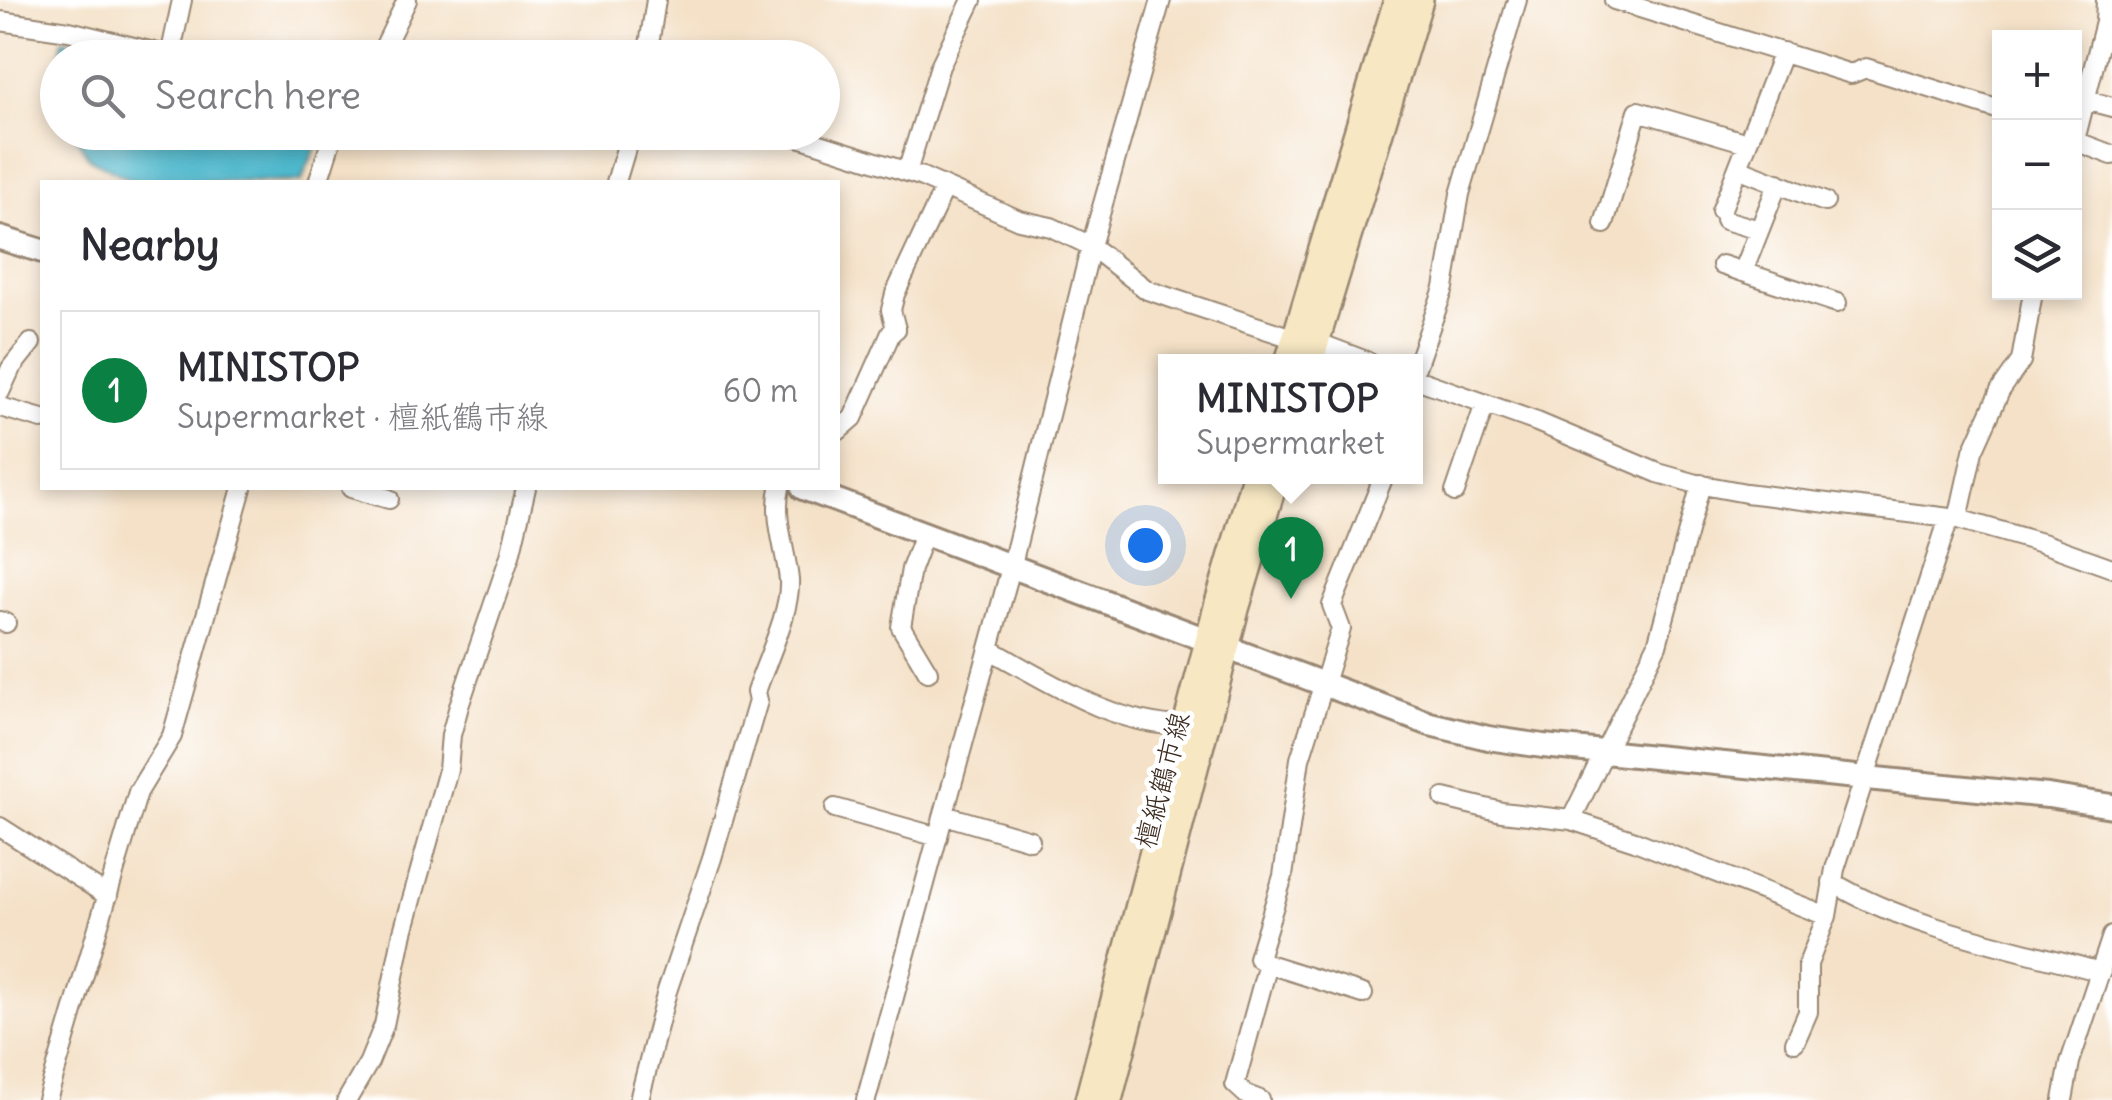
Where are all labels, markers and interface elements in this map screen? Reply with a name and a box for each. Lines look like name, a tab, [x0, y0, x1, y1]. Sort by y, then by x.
map controls	[1992, 30, 2082, 300]
button: +	[1992, 30, 2082, 120]
search box	[40, 40, 840, 150]
icon: search	[75, 68, 130, 123]
text: Search here	[155, 72, 361, 119]
button: −	[1992, 120, 2082, 210]
button: layers	[1992, 210, 2082, 300]
text: Nearby	[80, 219, 219, 271]
text: MINISTOP	[177, 344, 359, 391]
popup	[1158, 354, 1423, 484]
text: 1	[108, 370, 121, 411]
text: 60 m	[723, 370, 798, 411]
text: MINISTOP	[1196, 375, 1379, 422]
text: Supermarket · 檀紙鶴市線	[177, 396, 548, 437]
text: Supermarket	[1196, 422, 1385, 463]
pin: 1	[1258, 516, 1324, 599]
your location	[1120, 520, 1171, 571]
street label: 檀紙鶴市線	[1126, 708, 1198, 852]

